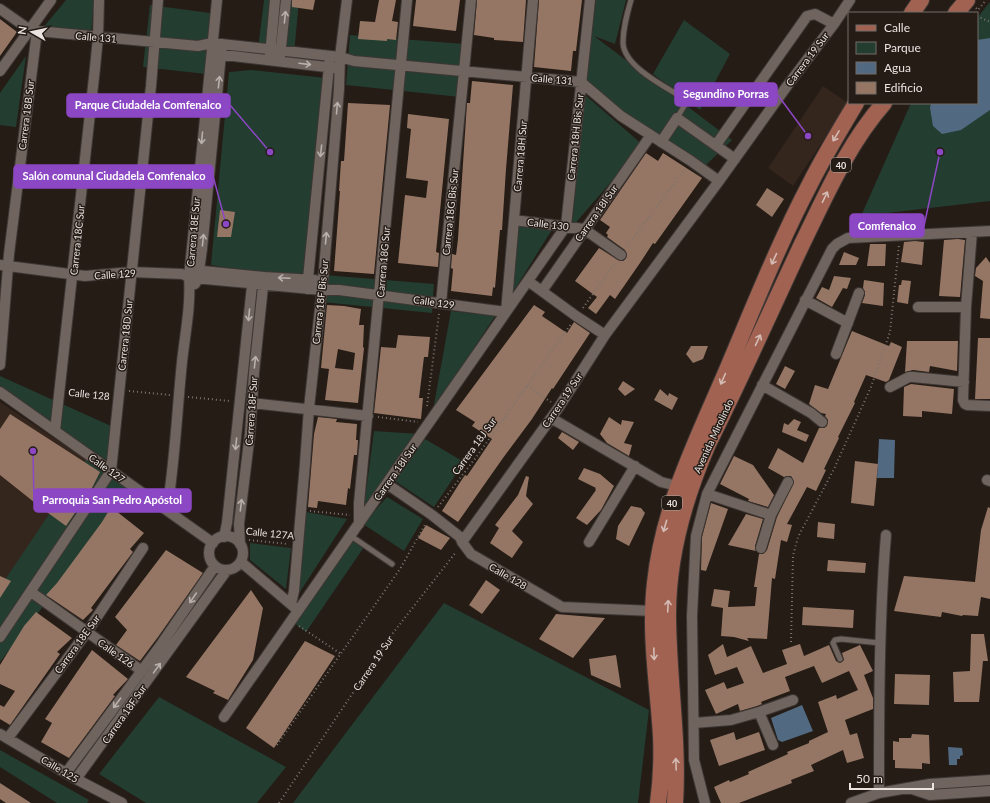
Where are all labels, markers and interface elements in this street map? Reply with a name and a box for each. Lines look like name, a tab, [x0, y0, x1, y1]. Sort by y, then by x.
one-way arrow	[281, 11, 288, 24]
north arrow	[12, 12, 52, 52]
legend	[848, 12, 978, 104]
text: Calle	[884, 20, 910, 35]
text: N	[15, 25, 29, 36]
street label: Calle 131	[75, 29, 117, 45]
street label: Carrera 19 Sur	[783, 30, 831, 88]
text: Parque	[884, 40, 921, 55]
text: Agua	[884, 60, 911, 75]
one-way arrow	[298, 61, 311, 68]
street label: Calle 131	[531, 71, 573, 87]
one-way arrow	[215, 76, 222, 89]
street label: Carrera 18B Sur	[16, 79, 36, 151]
text: Edificio	[884, 80, 923, 95]
callout: Segundino Porras	[675, 83, 777, 106]
text: Segundino Porras	[683, 87, 769, 100]
street label: Carrera 18H Bis Sur	[564, 93, 586, 181]
callout: Parque Ciudadela Comfenalco	[67, 94, 230, 117]
text: Parque Ciudadela Comfenalco	[75, 98, 221, 111]
one-way arrow	[333, 102, 341, 115]
street label: Carrera 18H Sur	[511, 120, 529, 192]
one-way arrow	[832, 130, 840, 141]
one-way arrow	[199, 131, 206, 144]
one-way arrow	[317, 144, 324, 157]
road number: 40	[831, 158, 851, 172]
callout: Salón comunal Ciudadela Comfenalco	[14, 165, 213, 188]
street label: Carrera 18G Bis Sur	[439, 168, 461, 256]
text: Salón comunal Ciudadela Comfenalco	[22, 169, 206, 182]
street label: Carrera 18I Sur	[572, 182, 620, 244]
one-way arrow	[822, 192, 829, 204]
street label: Carrera 18E Sur	[184, 196, 202, 267]
street label: Carrera 18C Sur	[67, 204, 87, 276]
callout: Comfenalco	[850, 214, 924, 237]
street label: Calle 130	[527, 216, 570, 233]
text: Comfenalco	[858, 219, 916, 232]
street label: Carrera 18G Sur	[374, 226, 392, 298]
one-way arrow	[323, 232, 330, 245]
one-way arrow	[199, 234, 207, 247]
one-way arrow	[770, 253, 777, 265]
street label: Carrera 18F Bis Sur	[310, 259, 330, 345]
street label: Calle 129	[94, 267, 136, 281]
one-way arrow	[278, 275, 291, 282]
street label: Calle 129	[413, 293, 456, 311]
street label: Carrera 18D Sur	[115, 299, 135, 371]
one-way arrow	[246, 308, 253, 321]
one-way arrow	[755, 334, 762, 346]
one-way arrow	[251, 356, 259, 369]
street label: Carrera 19 Sur	[539, 370, 585, 430]
one-way arrow	[719, 372, 726, 384]
street label: Carrera 18F Sur	[243, 376, 259, 446]
street label: Calle 128	[68, 386, 111, 402]
street label: Avenida Mirolindo	[691, 397, 736, 475]
street label: Carrera 18J Sur	[449, 415, 499, 477]
one-way arrow	[232, 437, 240, 450]
street label: Carrera 18I Sur	[371, 441, 419, 503]
street label: Calle 127	[87, 451, 128, 485]
callout: Parroquia San Pedro Apóstol	[34, 489, 191, 512]
text: Parroquia San Pedro Apóstol	[42, 493, 182, 506]
road number: 40	[662, 496, 682, 510]
one-way arrow	[238, 499, 245, 512]
one-way arrow	[661, 519, 668, 532]
street label: Calle 127A	[245, 525, 295, 542]
street label: Calle 128	[487, 560, 529, 592]
one-way arrow	[189, 592, 197, 603]
one-way arrow	[664, 600, 672, 613]
street label: Carrera 18E Sur	[52, 612, 103, 676]
street label: Carrera 19 Sur	[350, 633, 396, 693]
street label: Calle 126	[96, 636, 137, 670]
one-way arrow	[650, 647, 658, 660]
one-way arrow	[152, 663, 161, 674]
street label: Carrera 18F Sur	[99, 682, 149, 746]
one-way arrow	[113, 698, 122, 709]
street label: Calle 125	[39, 753, 81, 785]
one-way arrow	[672, 758, 680, 771]
scale bar	[850, 765, 933, 791]
text: 50 m	[856, 771, 883, 786]

